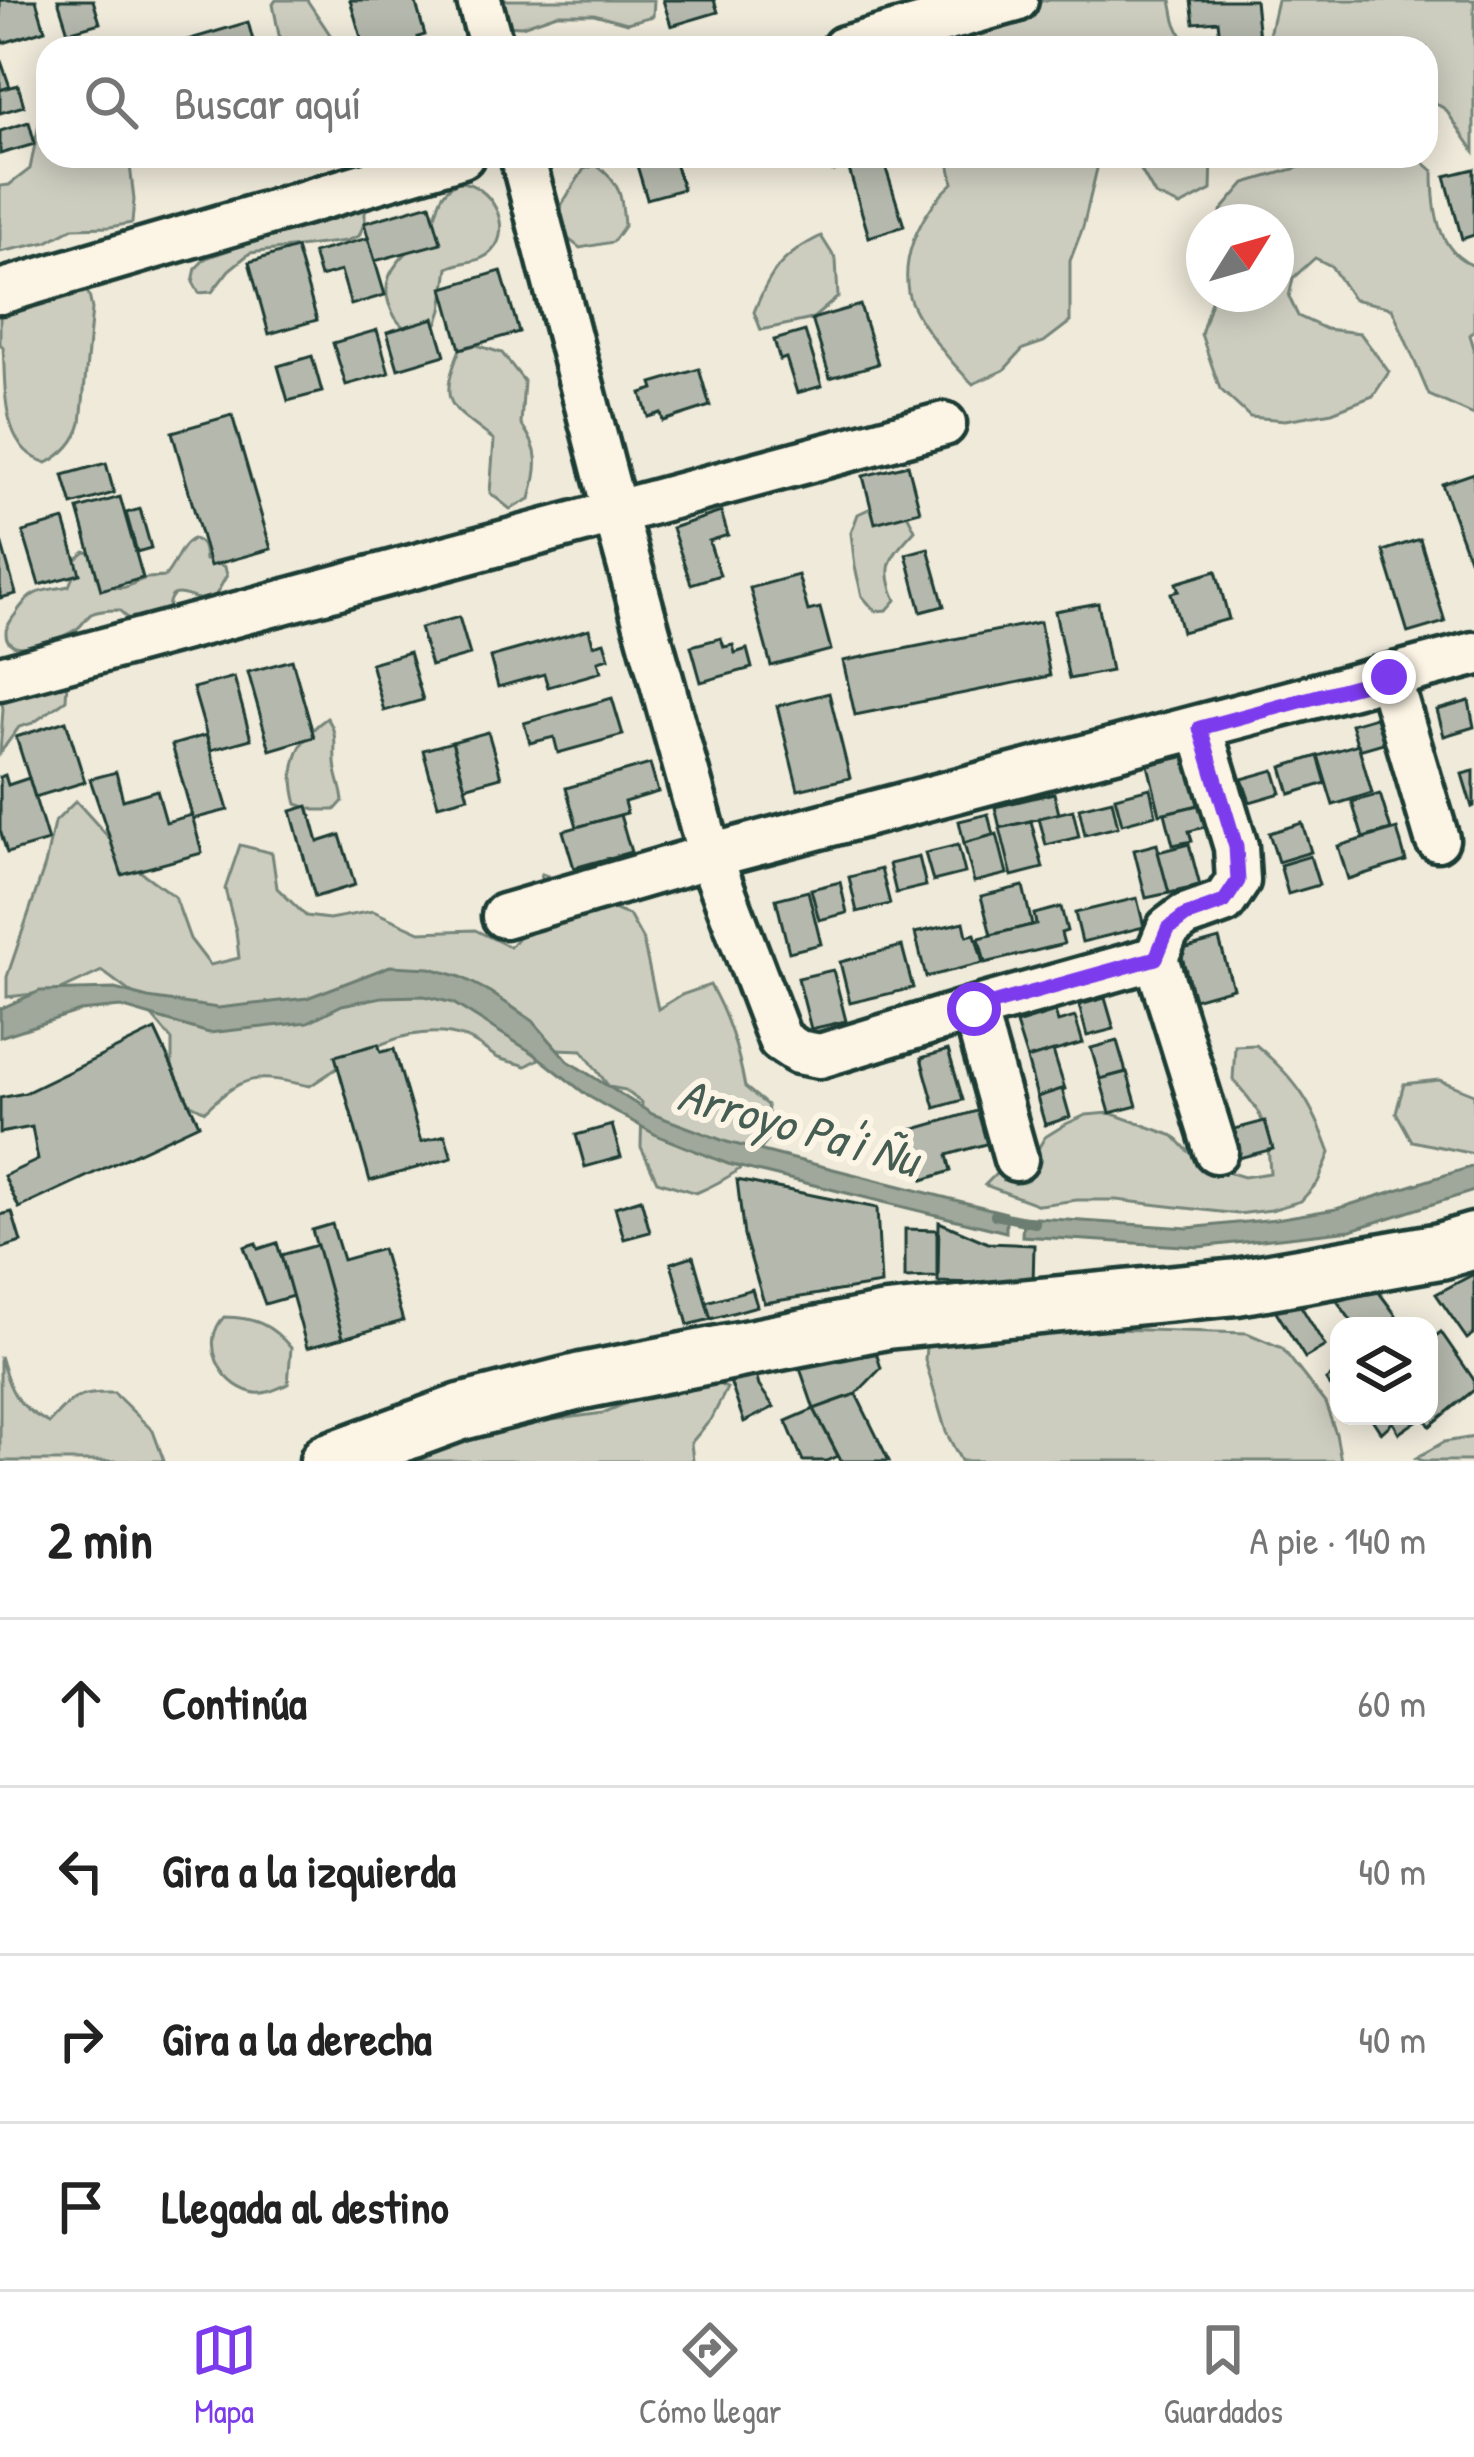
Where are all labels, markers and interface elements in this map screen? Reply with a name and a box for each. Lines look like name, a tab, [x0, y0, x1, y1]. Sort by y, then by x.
search box	[36, 36, 1438, 168]
icon: search	[78, 69, 144, 135]
text: Buscar aquí	[174, 72, 361, 133]
north arrow	[1186, 204, 1294, 312]
route end	[1362, 650, 1416, 704]
route start	[947, 982, 1001, 1036]
water label: Arroyo Pa'i Ñu	[671, 1061, 930, 1192]
map controls	[1330, 1317, 1438, 1425]
button: layers	[1330, 1317, 1438, 1425]
text: 2 min	[48, 1505, 153, 1574]
text: A pie · 140 m	[1250, 1513, 1426, 1566]
icon: ahead	[48, 1670, 114, 1736]
text: Continúa	[162, 1672, 307, 1733]
text: 60 m	[1357, 1676, 1426, 1729]
icon: left	[48, 1838, 114, 1904]
text: Gira a la izquierda	[162, 1840, 456, 1901]
text: 40 m	[1358, 1844, 1426, 1897]
icon: right	[48, 2006, 114, 2072]
text: Gira a la derecha	[162, 2008, 432, 2069]
text: 40 m	[1358, 2012, 1426, 2065]
icon: arrive	[48, 2174, 114, 2240]
text: Llegada al destino	[162, 2176, 449, 2237]
tab: Mapa	[191, 2317, 257, 2433]
tab: Cómo llegar	[639, 2317, 782, 2433]
tab: Guardados	[1164, 2317, 1283, 2433]

